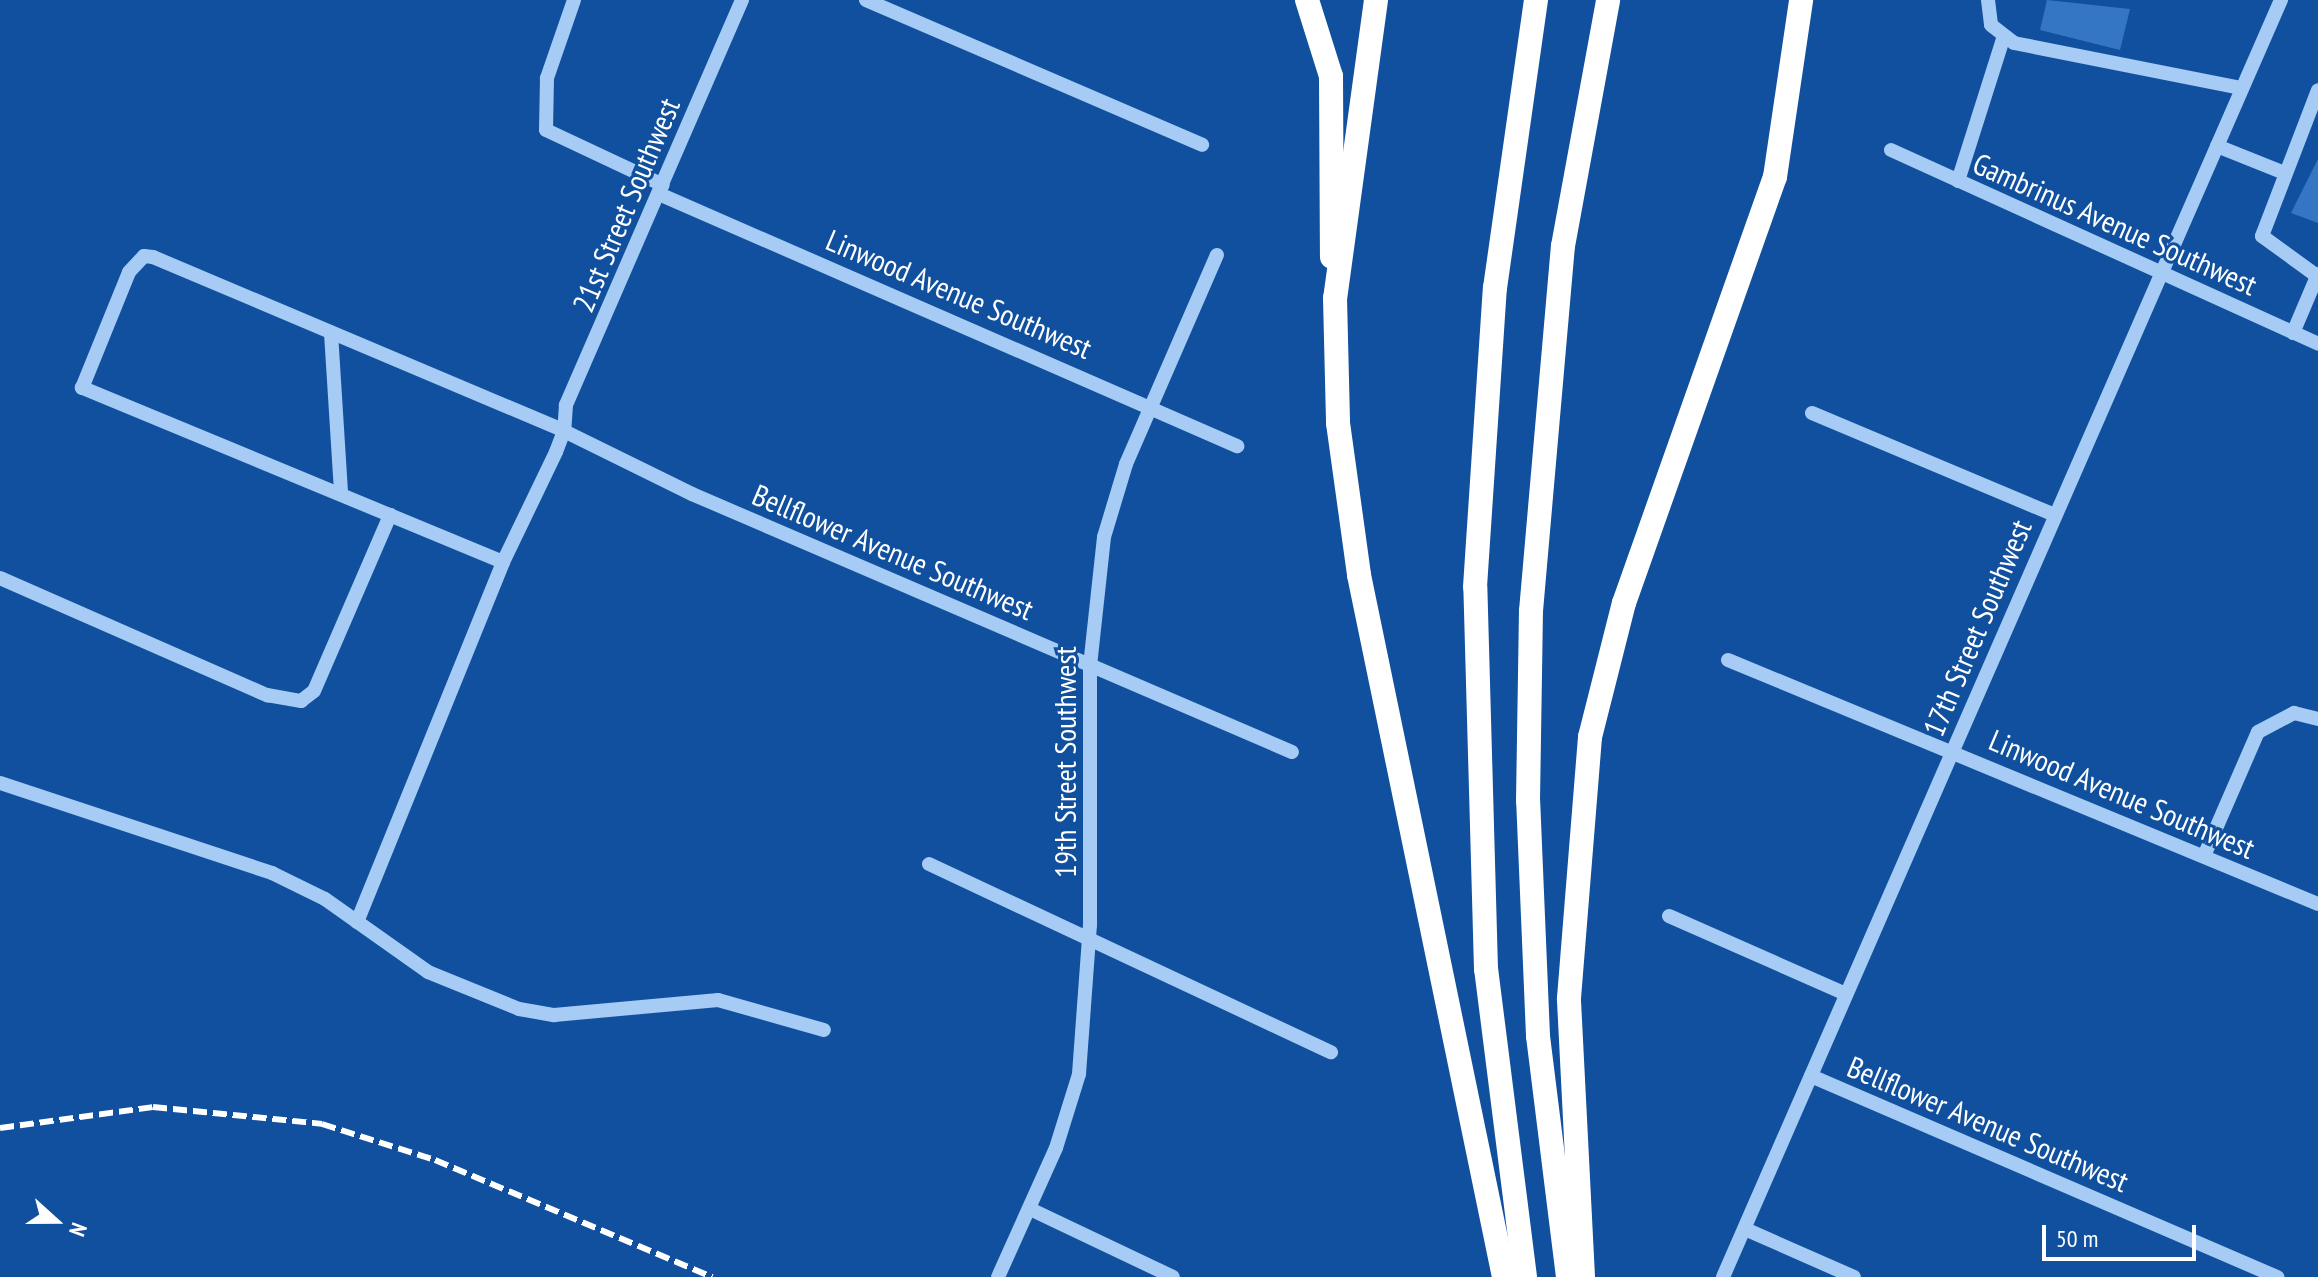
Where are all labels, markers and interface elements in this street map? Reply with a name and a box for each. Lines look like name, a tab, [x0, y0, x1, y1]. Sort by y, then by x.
street label: 21st Street Southwest	[565, 93, 687, 317]
street label: Gambrinus Avenue Southwest	[1967, 145, 2263, 303]
street label: Linwood Avenue Southwest	[821, 222, 1097, 366]
street label: Bellflower Avenue Southwest	[747, 476, 1039, 628]
street label: 17th Street Southwest	[1915, 514, 2039, 742]
street label: 19th Street Southwest	[1047, 646, 1083, 878]
street label: Linwood Avenue Southwest	[1984, 722, 2260, 866]
street label: Bellflower Avenue Southwest	[1842, 1048, 2134, 1200]
north arrow	[16, 1181, 96, 1261]
scale bar	[2046, 1209, 2200, 1259]
text: N	[63, 1219, 94, 1240]
text: 50 m	[2056, 1223, 2098, 1254]

